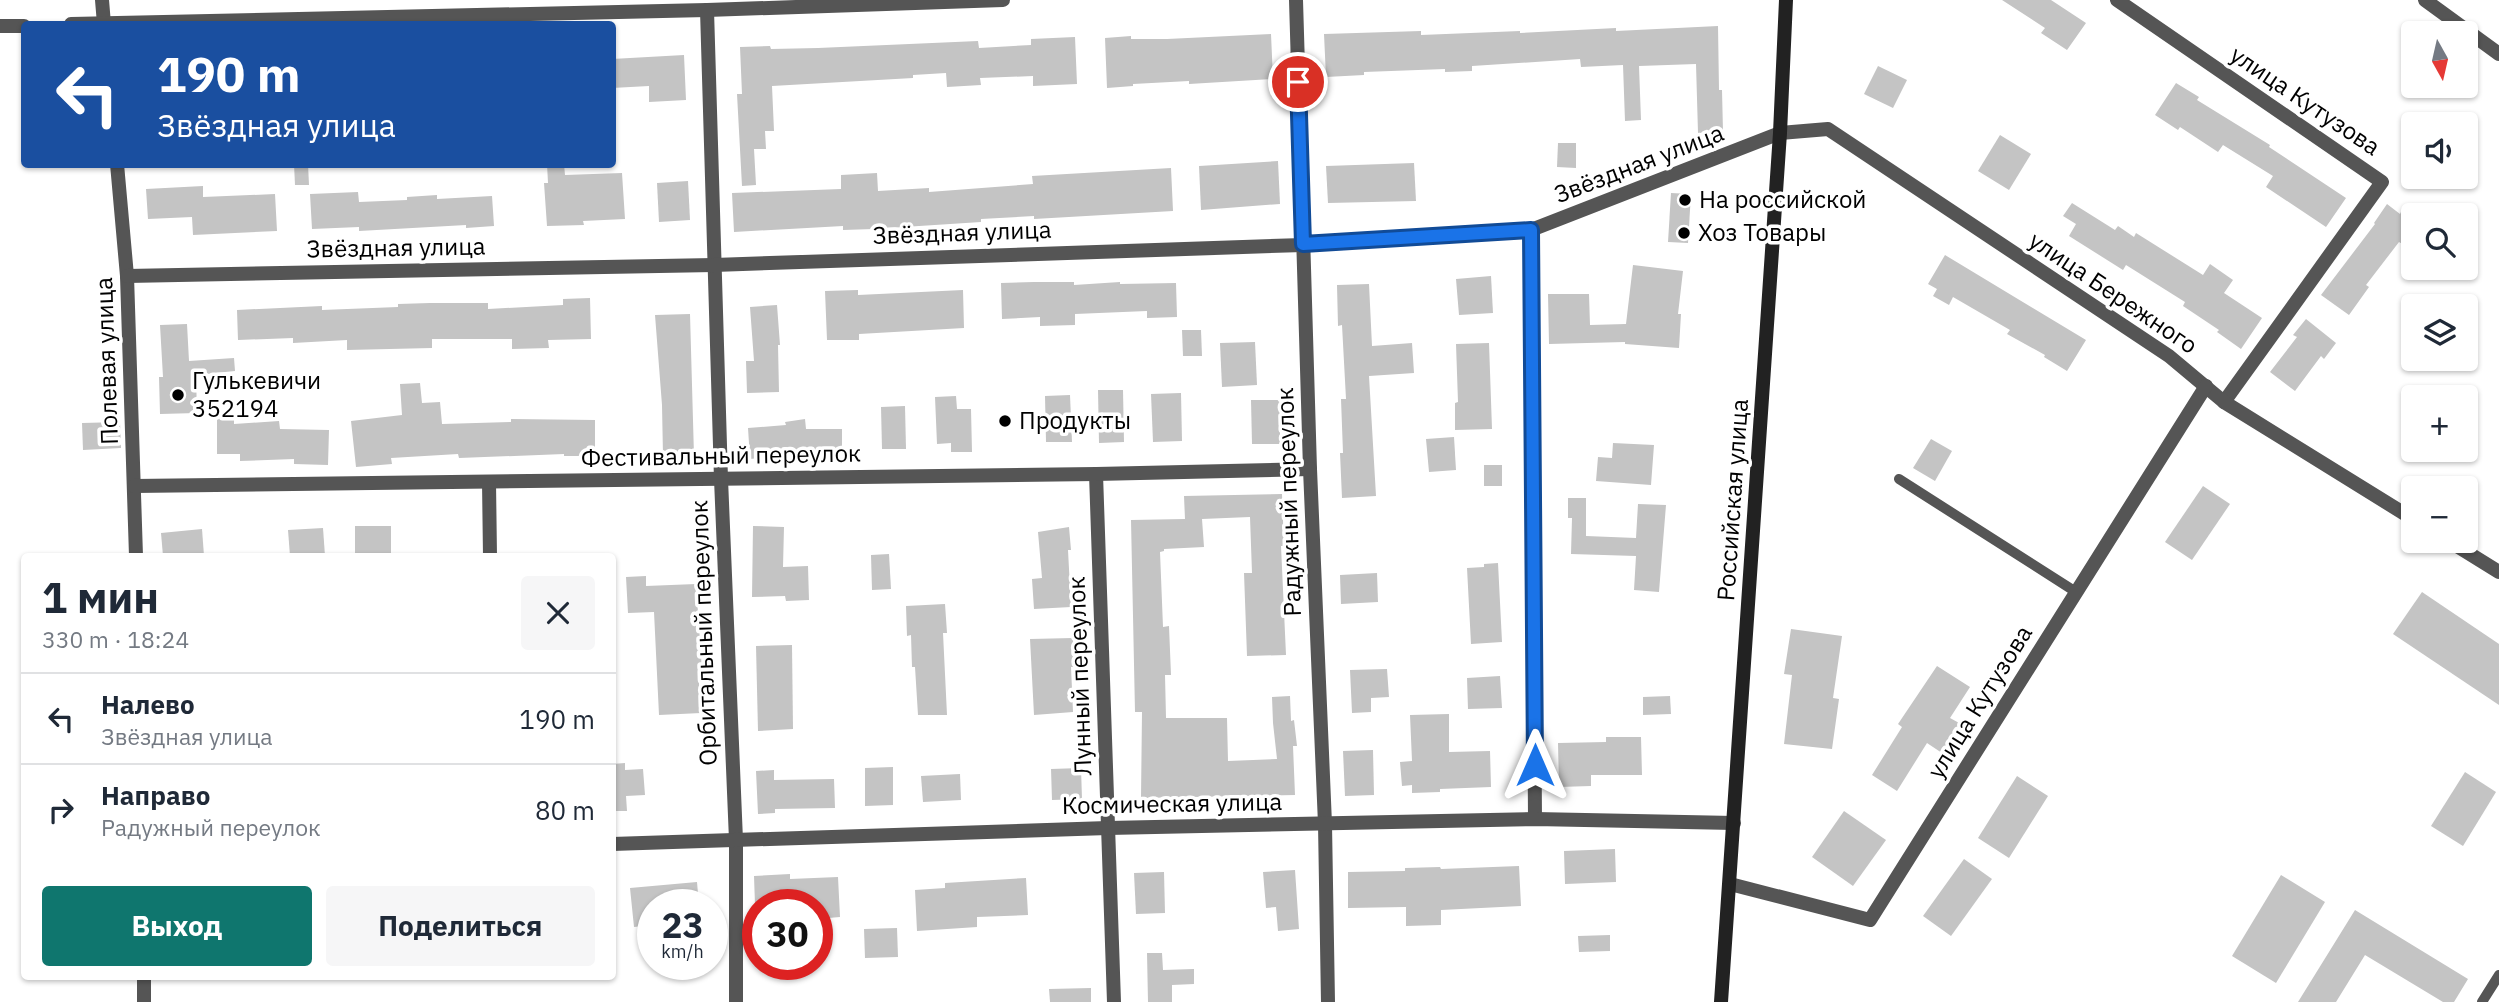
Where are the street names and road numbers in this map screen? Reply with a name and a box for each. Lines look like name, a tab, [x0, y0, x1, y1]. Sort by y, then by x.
street label: улица Кутузова	[2224, 38, 2387, 162]
street label: Звёздная улица	[1549, 116, 1728, 210]
street label: Звёздная улица	[872, 213, 1052, 251]
street label: улица Бережного	[2023, 224, 2204, 360]
street label: Звёздная улица	[306, 229, 486, 265]
street label: Полевая улица	[87, 276, 125, 445]
street label: Радужный переулок	[1268, 387, 1308, 617]
street label: Российская улица	[1709, 398, 1755, 602]
street label: Фестивальный переулок	[581, 437, 861, 473]
street label: Орбитальный переулок	[682, 500, 724, 766]
street label: Лунный переулок	[1060, 576, 1098, 776]
street label: улица Кутузова	[1919, 619, 2039, 784]
street label: Космическая улица	[1061, 785, 1283, 821]

